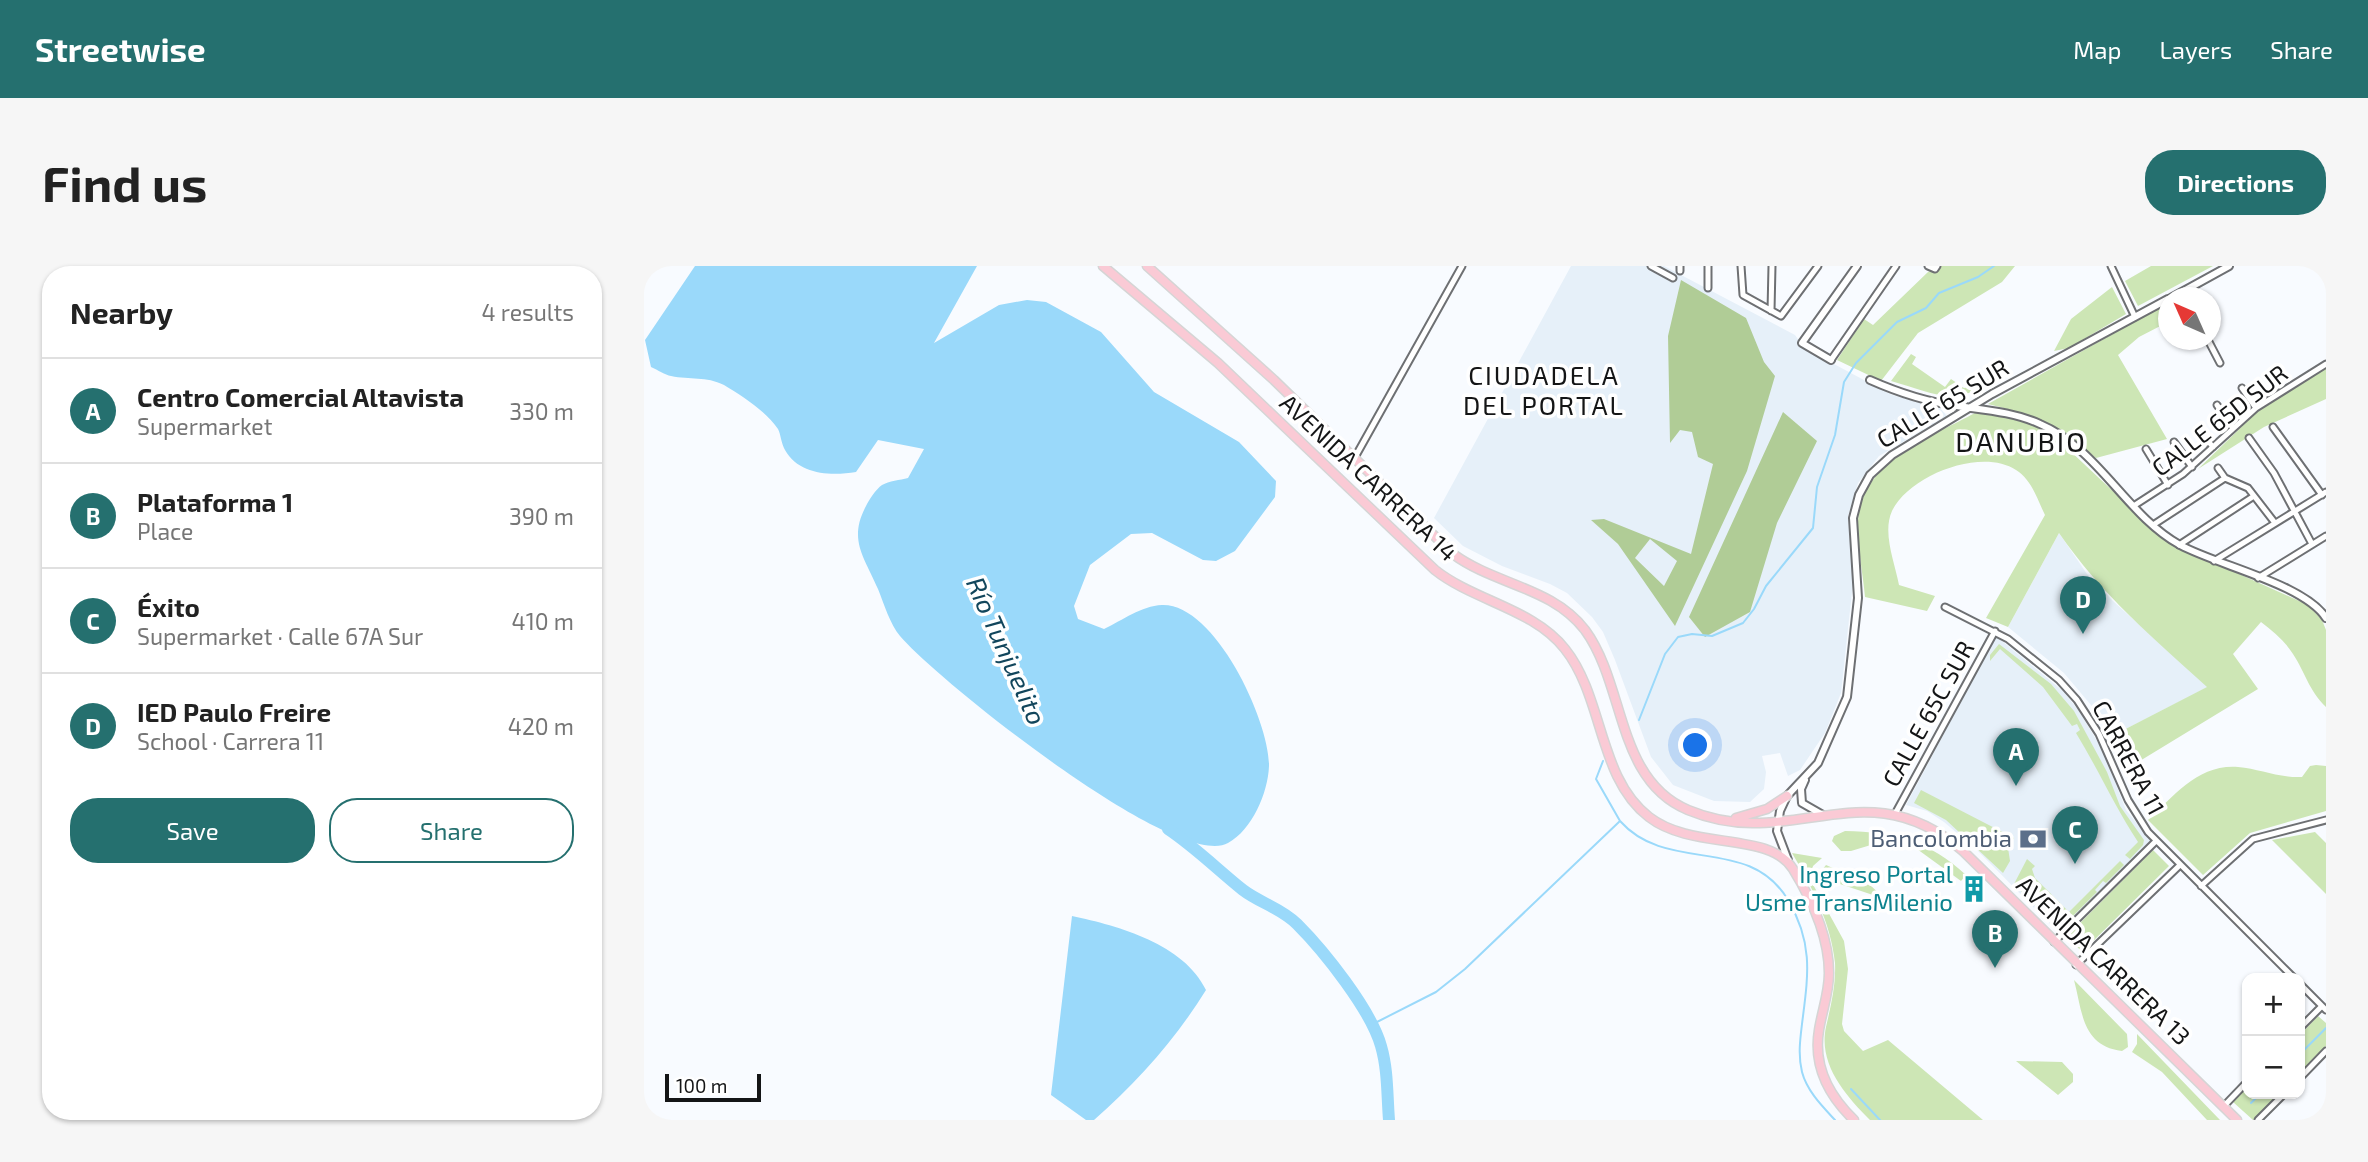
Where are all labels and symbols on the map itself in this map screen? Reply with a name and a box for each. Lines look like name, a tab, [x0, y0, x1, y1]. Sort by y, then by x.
north arrow	[2158, 287, 2221, 350]
street label: CALLE 65 SUR	[1871, 352, 2013, 453]
street label: CALLE 65D SUR	[2145, 358, 2293, 482]
district label: CIUDADELA DEL PORTAL	[1463, 359, 1625, 420]
street label: AVENIDA CARRERA 14	[1274, 387, 1464, 566]
district label: DANUBIO	[1955, 424, 2087, 458]
water label: Río Tunjuelito	[961, 572, 1054, 729]
pin: D	[2060, 576, 2106, 634]
street label: CALLE 65C SUR	[1876, 635, 1980, 791]
street label: CARRERA 11	[2087, 695, 2172, 819]
your location	[1678, 728, 1712, 762]
pin: A	[1993, 728, 2039, 786]
pin: C	[2052, 806, 2098, 864]
place label: Bancolombia	[1870, 823, 2012, 852]
bank icon: Bancolombia	[2018, 824, 2048, 854]
place label: Ingreso Portal Usme TransMilenio	[1745, 859, 1953, 916]
street label: AVENIDA CARRERA 13	[2011, 870, 2197, 1050]
building icon: Ingreso Portal Usme TransMilenio	[1959, 874, 1989, 904]
pin: B	[1972, 910, 2018, 968]
scale bar	[665, 1071, 761, 1103]

